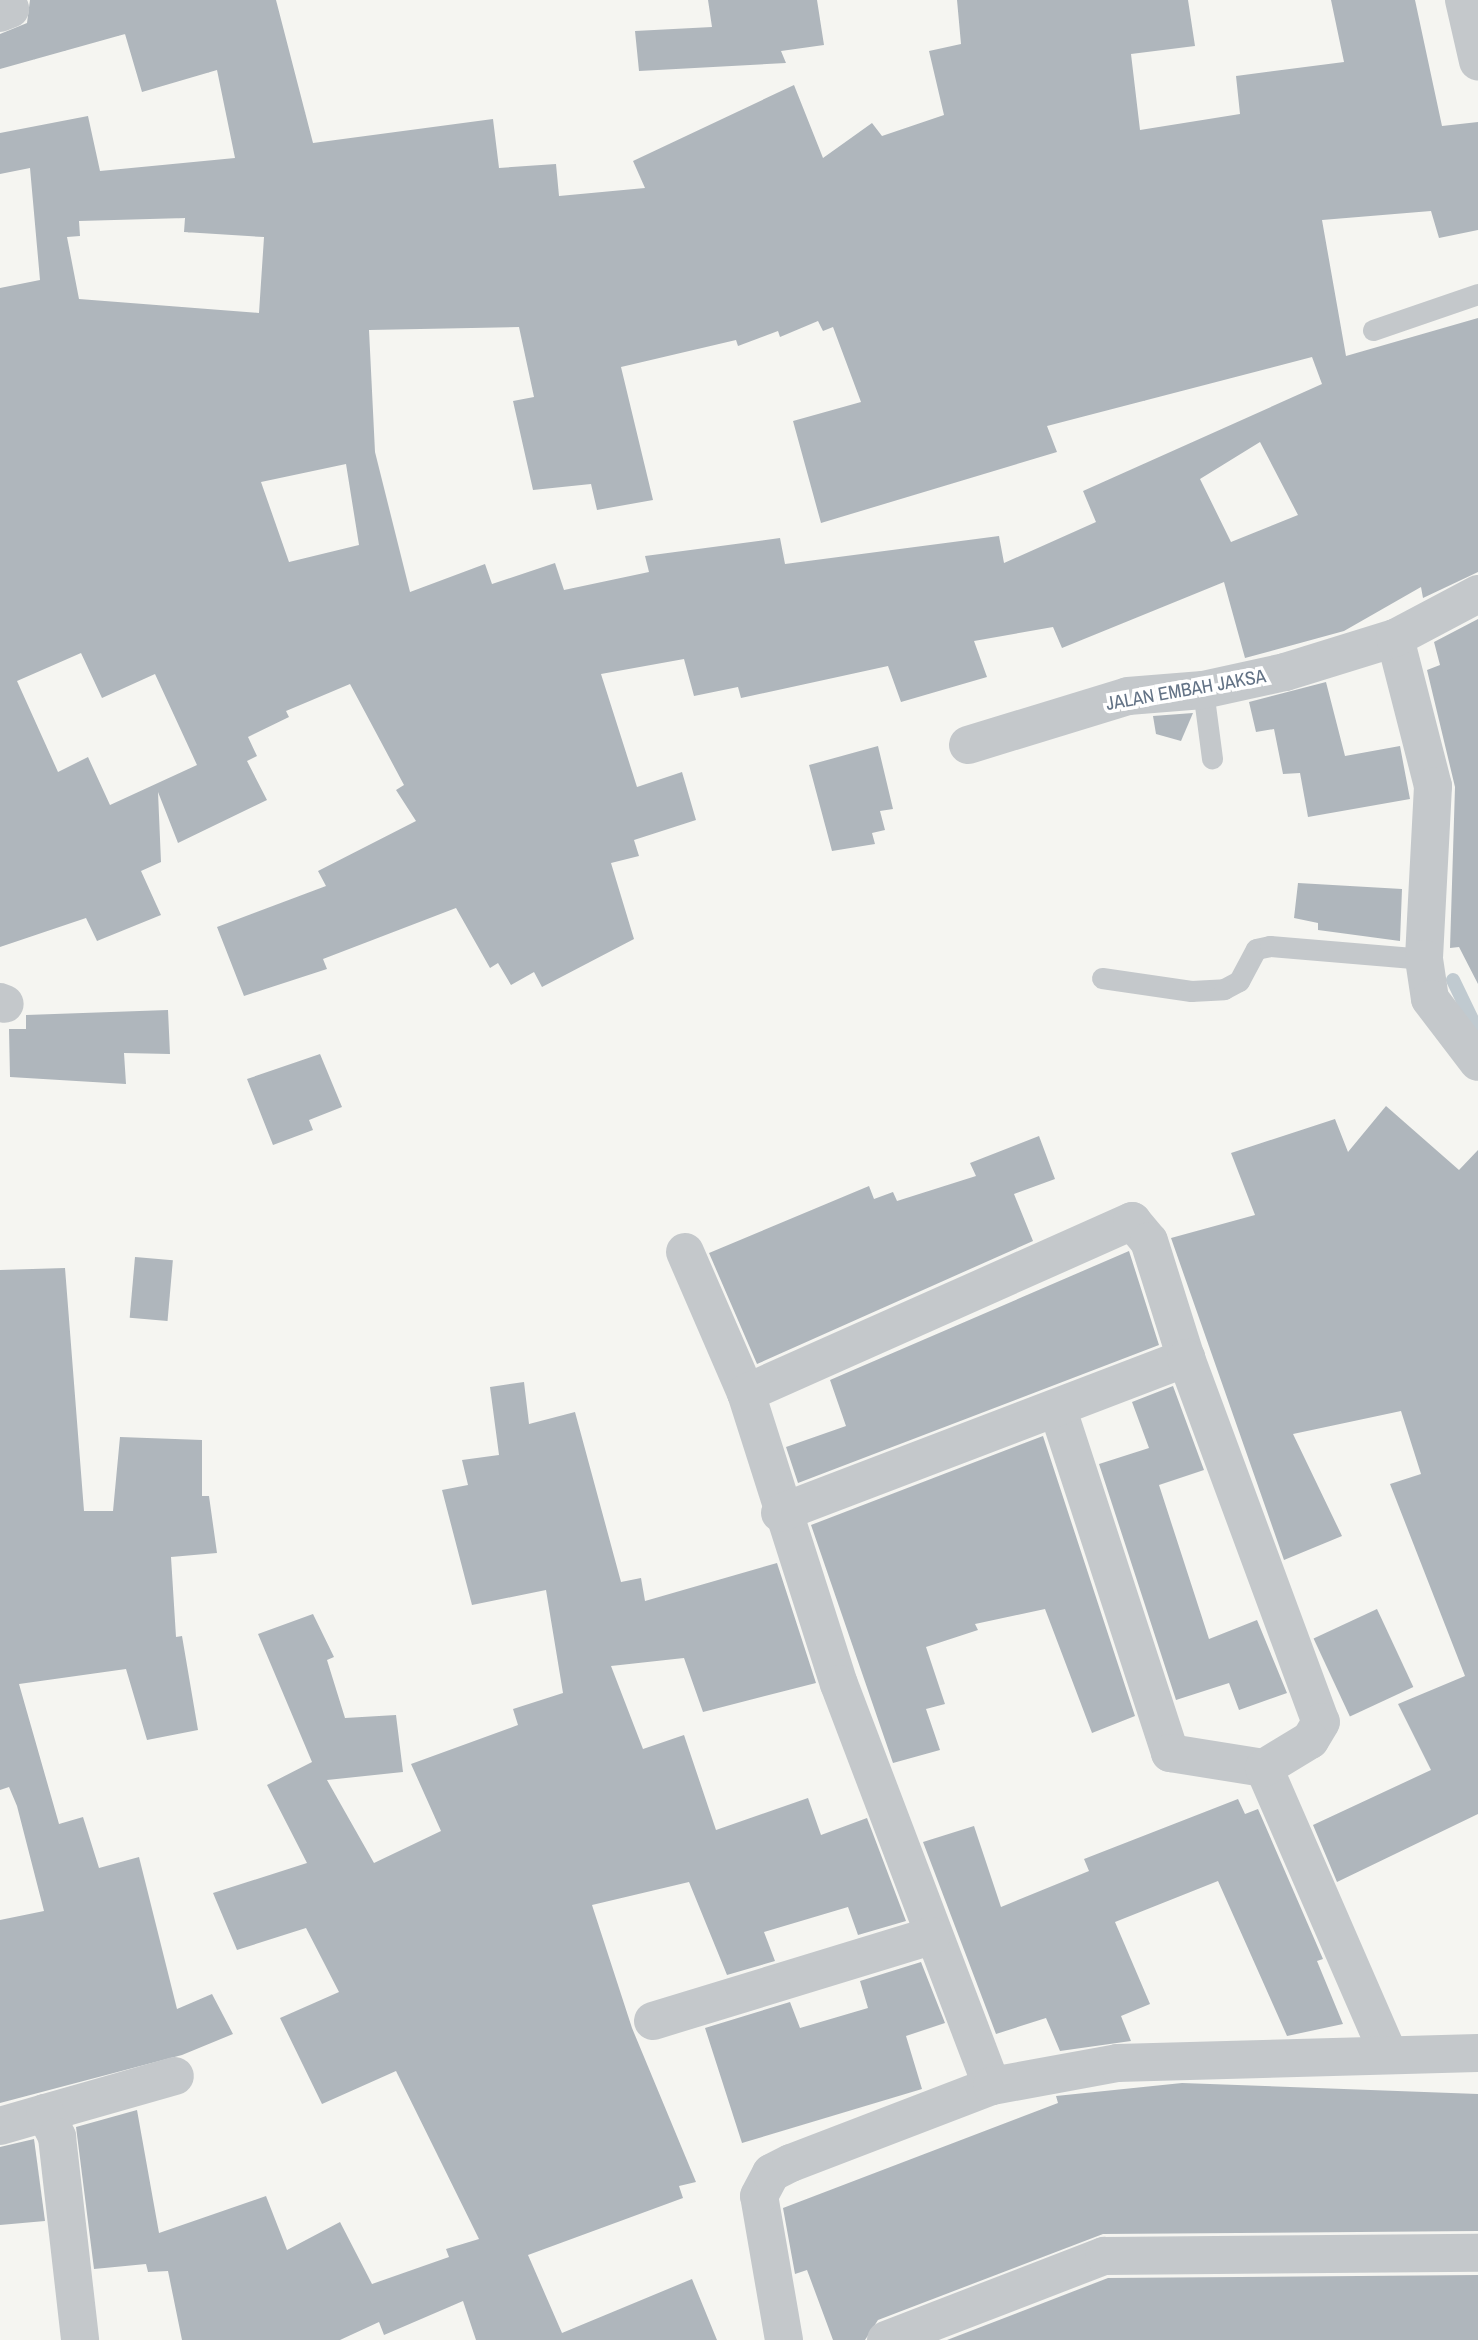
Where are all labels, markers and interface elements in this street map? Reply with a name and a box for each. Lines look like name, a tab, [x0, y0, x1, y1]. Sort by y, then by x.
street label: JALAN EMBAH JAKSA	[1104, 665, 1268, 715]

